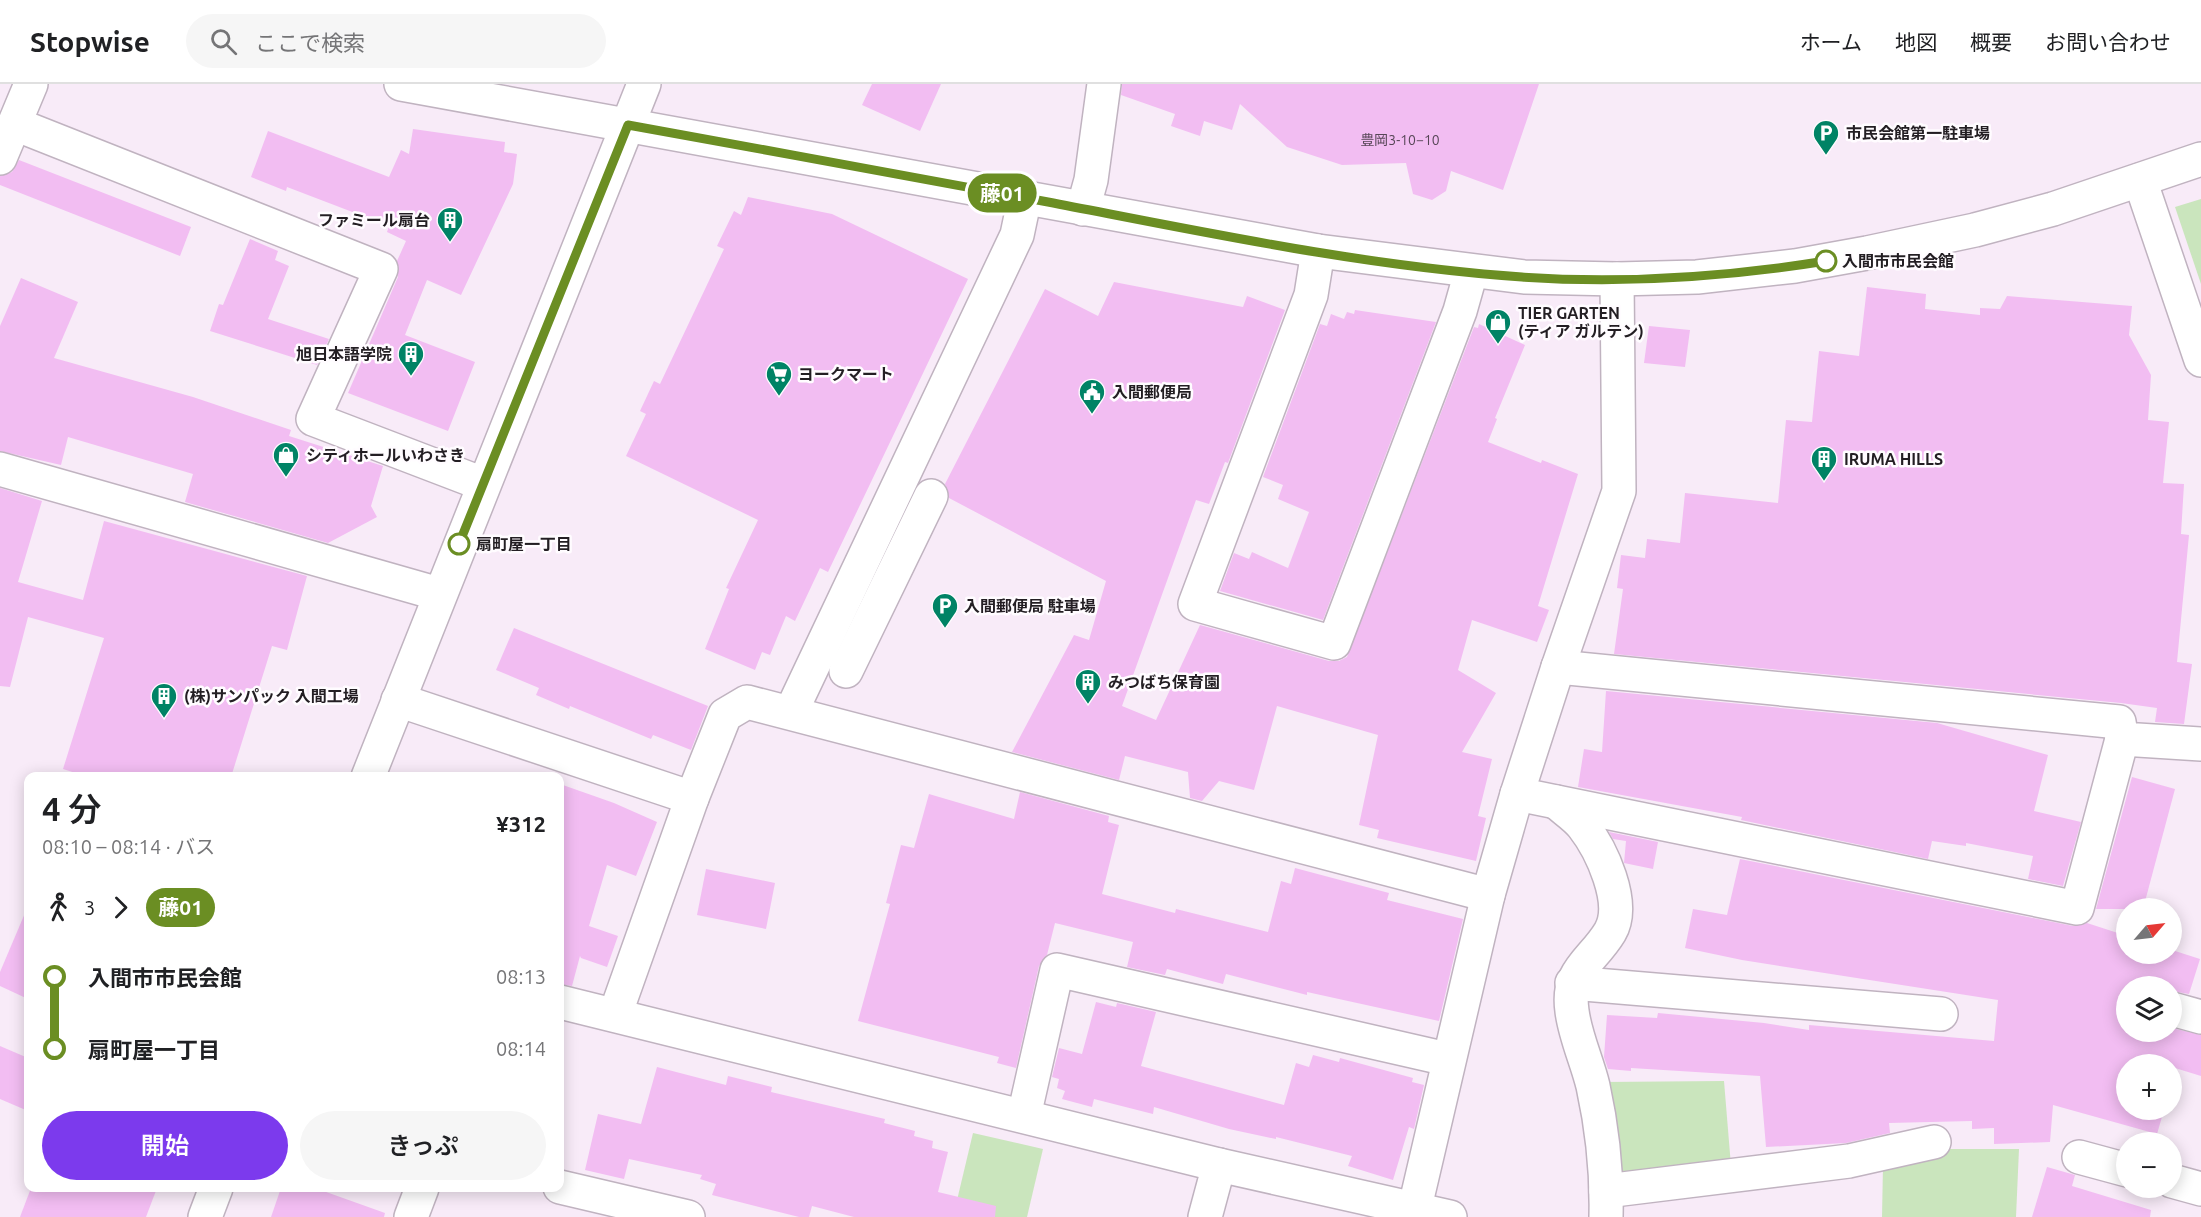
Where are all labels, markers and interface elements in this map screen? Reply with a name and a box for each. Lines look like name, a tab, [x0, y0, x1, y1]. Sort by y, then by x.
search box	[186, 14, 606, 68]
icon: search	[207, 25, 240, 58]
text: Stopwise	[30, 26, 150, 57]
text: ここで検索	[255, 30, 365, 55]
text: ホーム	[1800, 30, 1862, 54]
text: 地図	[1895, 30, 1937, 54]
text: 概要	[1970, 30, 2012, 54]
text: お問い合わせ	[2045, 30, 2171, 54]
parking icon: 市民会館第一駐車場	[1811, 118, 1841, 156]
place label: 市民会館第一駐車場	[1846, 124, 1990, 142]
house number: 豊岡3-10−10	[1360, 132, 1440, 148]
line badge: 藤01	[968, 174, 1036, 212]
text: 藤01	[980, 181, 1024, 205]
building icon: ファミール扇台	[435, 205, 465, 243]
place label: ファミール扇台	[318, 211, 430, 229]
marker: 入間市市民会館	[1815, 250, 1837, 272]
place label: 入間市市民会館	[1842, 252, 1954, 270]
place label: TIER GARTEN (ティア ガルテン)	[1518, 304, 1644, 341]
shop icon: TIER GARTEN (ティア ガルテン)	[1483, 307, 1513, 345]
building icon: 旭日本語学院	[396, 339, 426, 377]
place label: 旭日本語学院	[296, 345, 392, 363]
supermarket icon: ヨークマート	[764, 359, 794, 397]
place label: ヨークマート	[798, 365, 894, 383]
public building icon: 入間郵便局	[1077, 377, 1107, 415]
place label: 入間郵便局	[1112, 383, 1192, 401]
shop icon: シティホールいわさき	[271, 440, 301, 478]
building icon: IRUMA HILLS	[1809, 444, 1839, 482]
place label: シティホールいわさき	[306, 446, 465, 464]
place label: IRUMA HILLS	[1844, 450, 1943, 468]
marker: 扇町屋一丁目	[448, 533, 470, 555]
place label: 扇町屋一丁目	[476, 535, 572, 553]
parking icon: 入間郵便局 駐車場	[930, 591, 960, 629]
place label: 入間郵便局 駐車場	[964, 597, 1096, 615]
building icon: みつばち保育園	[1073, 667, 1103, 705]
place label: みつばち保育園	[1108, 673, 1220, 691]
building icon: (株)サンパック 入間工場	[149, 681, 179, 719]
place label: (株)サンパック 入間工場	[184, 687, 359, 706]
text: 4 分	[42, 790, 101, 827]
text: ¥312	[496, 811, 546, 836]
text: 08:10 – 08:14 · バス	[42, 835, 215, 858]
icon: walk	[42, 891, 75, 924]
icon: forward	[104, 891, 137, 924]
text: 藤01	[158, 895, 203, 919]
text: 3	[84, 896, 95, 919]
north arrow	[2116, 898, 2182, 964]
map controls	[2116, 898, 2182, 1198]
text: 入間市市民会館	[88, 965, 242, 990]
text: 08:13	[496, 965, 546, 988]
button: layers	[2116, 976, 2182, 1042]
text: 扇町屋一丁目	[88, 1037, 220, 1062]
text: 08:14	[496, 1037, 546, 1060]
button: +	[2116, 1054, 2182, 1120]
button: 開始	[42, 1111, 288, 1180]
button: きっぷ	[300, 1111, 546, 1180]
button: −	[2116, 1132, 2182, 1198]

